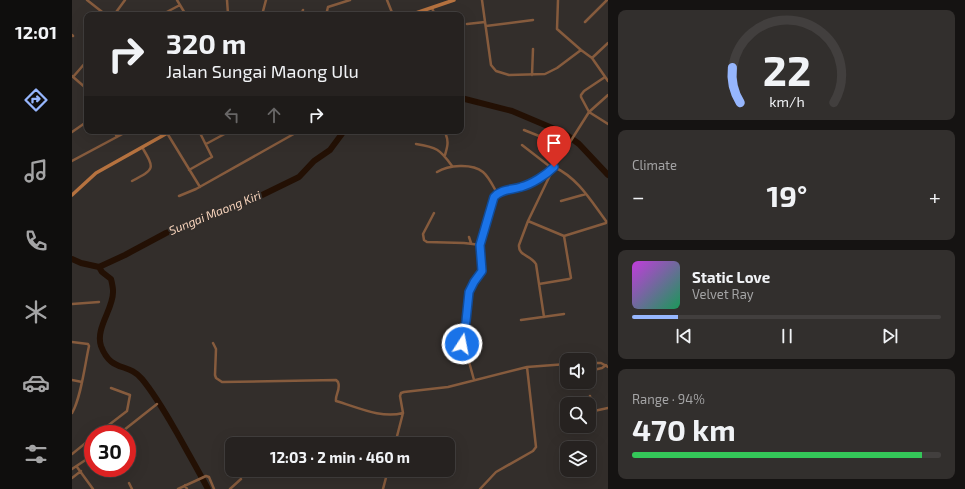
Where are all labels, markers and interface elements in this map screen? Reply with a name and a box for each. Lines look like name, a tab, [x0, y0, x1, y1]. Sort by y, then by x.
text: 12:01	[15, 21, 57, 43]
text: 320 m	[166, 26, 247, 60]
icon: right	[100, 28, 152, 80]
text: 22	[762, 44, 811, 94]
text: Jalan Sungai Maong Ulu	[166, 60, 359, 82]
icon: directions	[22, 86, 50, 114]
text: km/h	[769, 92, 804, 109]
icon: left	[221, 104, 243, 126]
icon: ahead	[263, 104, 285, 126]
icon: right	[305, 104, 327, 126]
pin	[537, 126, 571, 167]
icon: arrive	[543, 132, 565, 154]
icon: music	[22, 157, 50, 185]
text: Climate	[632, 157, 677, 173]
text: 19°	[766, 177, 807, 213]
text: −	[632, 183, 645, 209]
text: +	[929, 183, 941, 209]
water label: Sungai Maong Kiri	[166, 187, 263, 237]
icon: phone	[22, 227, 50, 255]
text: Static Love	[692, 268, 770, 286]
text: Velvet Ray	[692, 286, 754, 302]
icon: climate	[22, 298, 50, 326]
position arrow	[441, 323, 483, 365]
icon: previous	[673, 325, 695, 347]
icon: pause	[776, 325, 798, 347]
icon: next	[879, 325, 901, 347]
map controls	[560, 353, 596, 477]
button: sound	[560, 353, 596, 389]
icon: car	[22, 369, 50, 397]
text: Range · 94%	[632, 391, 705, 407]
button: search	[560, 397, 596, 433]
text: 470 km	[632, 411, 736, 447]
speed limit sign: 30	[84, 425, 136, 477]
icon: filters	[22, 440, 50, 468]
button: layers	[560, 441, 596, 477]
text: 12:03 · 2 min · 460 m	[270, 448, 410, 466]

